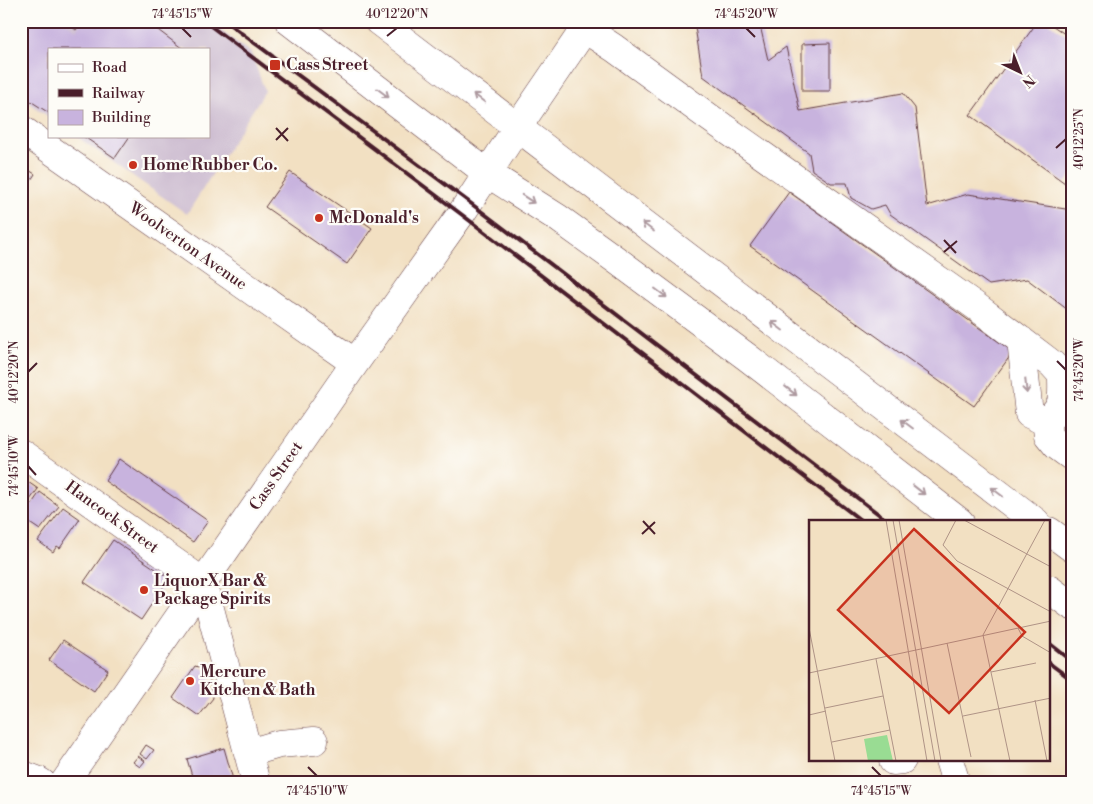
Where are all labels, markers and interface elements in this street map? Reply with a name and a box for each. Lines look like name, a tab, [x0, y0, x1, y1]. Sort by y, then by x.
text: 74°45'15"W	[152, 7, 213, 22]
text: 40°12'20"N	[366, 7, 428, 22]
text: 74°45'20"W	[714, 7, 779, 22]
legend	[48, 48, 210, 138]
north arrow	[996, 48, 1046, 98]
place label: Cass Street	[286, 55, 368, 75]
text: Road	[92, 58, 127, 77]
marker: Cass Street	[268, 58, 282, 72]
text: N	[1018, 70, 1038, 91]
text: Railway	[92, 84, 146, 103]
one-way arrow	[376, 88, 389, 99]
one-way arrow	[473, 93, 486, 104]
text: Building	[91, 108, 151, 127]
text: 40°12'25"N	[1072, 108, 1087, 170]
place label: Home Rubber Co.	[143, 155, 278, 175]
marker: Home Rubber Co.	[127, 159, 139, 171]
one-way arrow	[521, 195, 535, 205]
street label: Woolverton Avenue	[124, 197, 251, 294]
place label: McDonald's	[329, 208, 419, 228]
marker: McDonald's	[313, 212, 325, 224]
one-way arrow	[642, 222, 655, 233]
one-way arrow	[654, 288, 668, 298]
one-way arrow	[771, 320, 784, 331]
text: 74°45'20"W	[1072, 337, 1087, 402]
text: 40°12'20"N	[7, 341, 22, 403]
one-way arrow	[1021, 378, 1031, 394]
one-way arrow	[784, 386, 798, 396]
one-way arrow	[900, 419, 914, 429]
text: 74°45'10"W	[7, 434, 22, 497]
street label: Cass Street	[245, 437, 307, 514]
street label: Hancock Street	[61, 476, 163, 558]
one-way arrow	[913, 484, 926, 495]
one-way arrow	[991, 487, 1004, 498]
inset map	[809, 520, 1050, 762]
place label: LiquorX Bar & Package Spirits	[154, 571, 271, 609]
marker: LiquorX Bar & Package Spirits	[138, 584, 150, 596]
place label: Mercure Kitchen & Bath	[200, 662, 316, 700]
marker: Mercure Kitchen & Bath	[184, 675, 196, 687]
text: 74°45'10"W	[286, 784, 349, 799]
text: 74°45'15"W	[851, 784, 912, 799]

